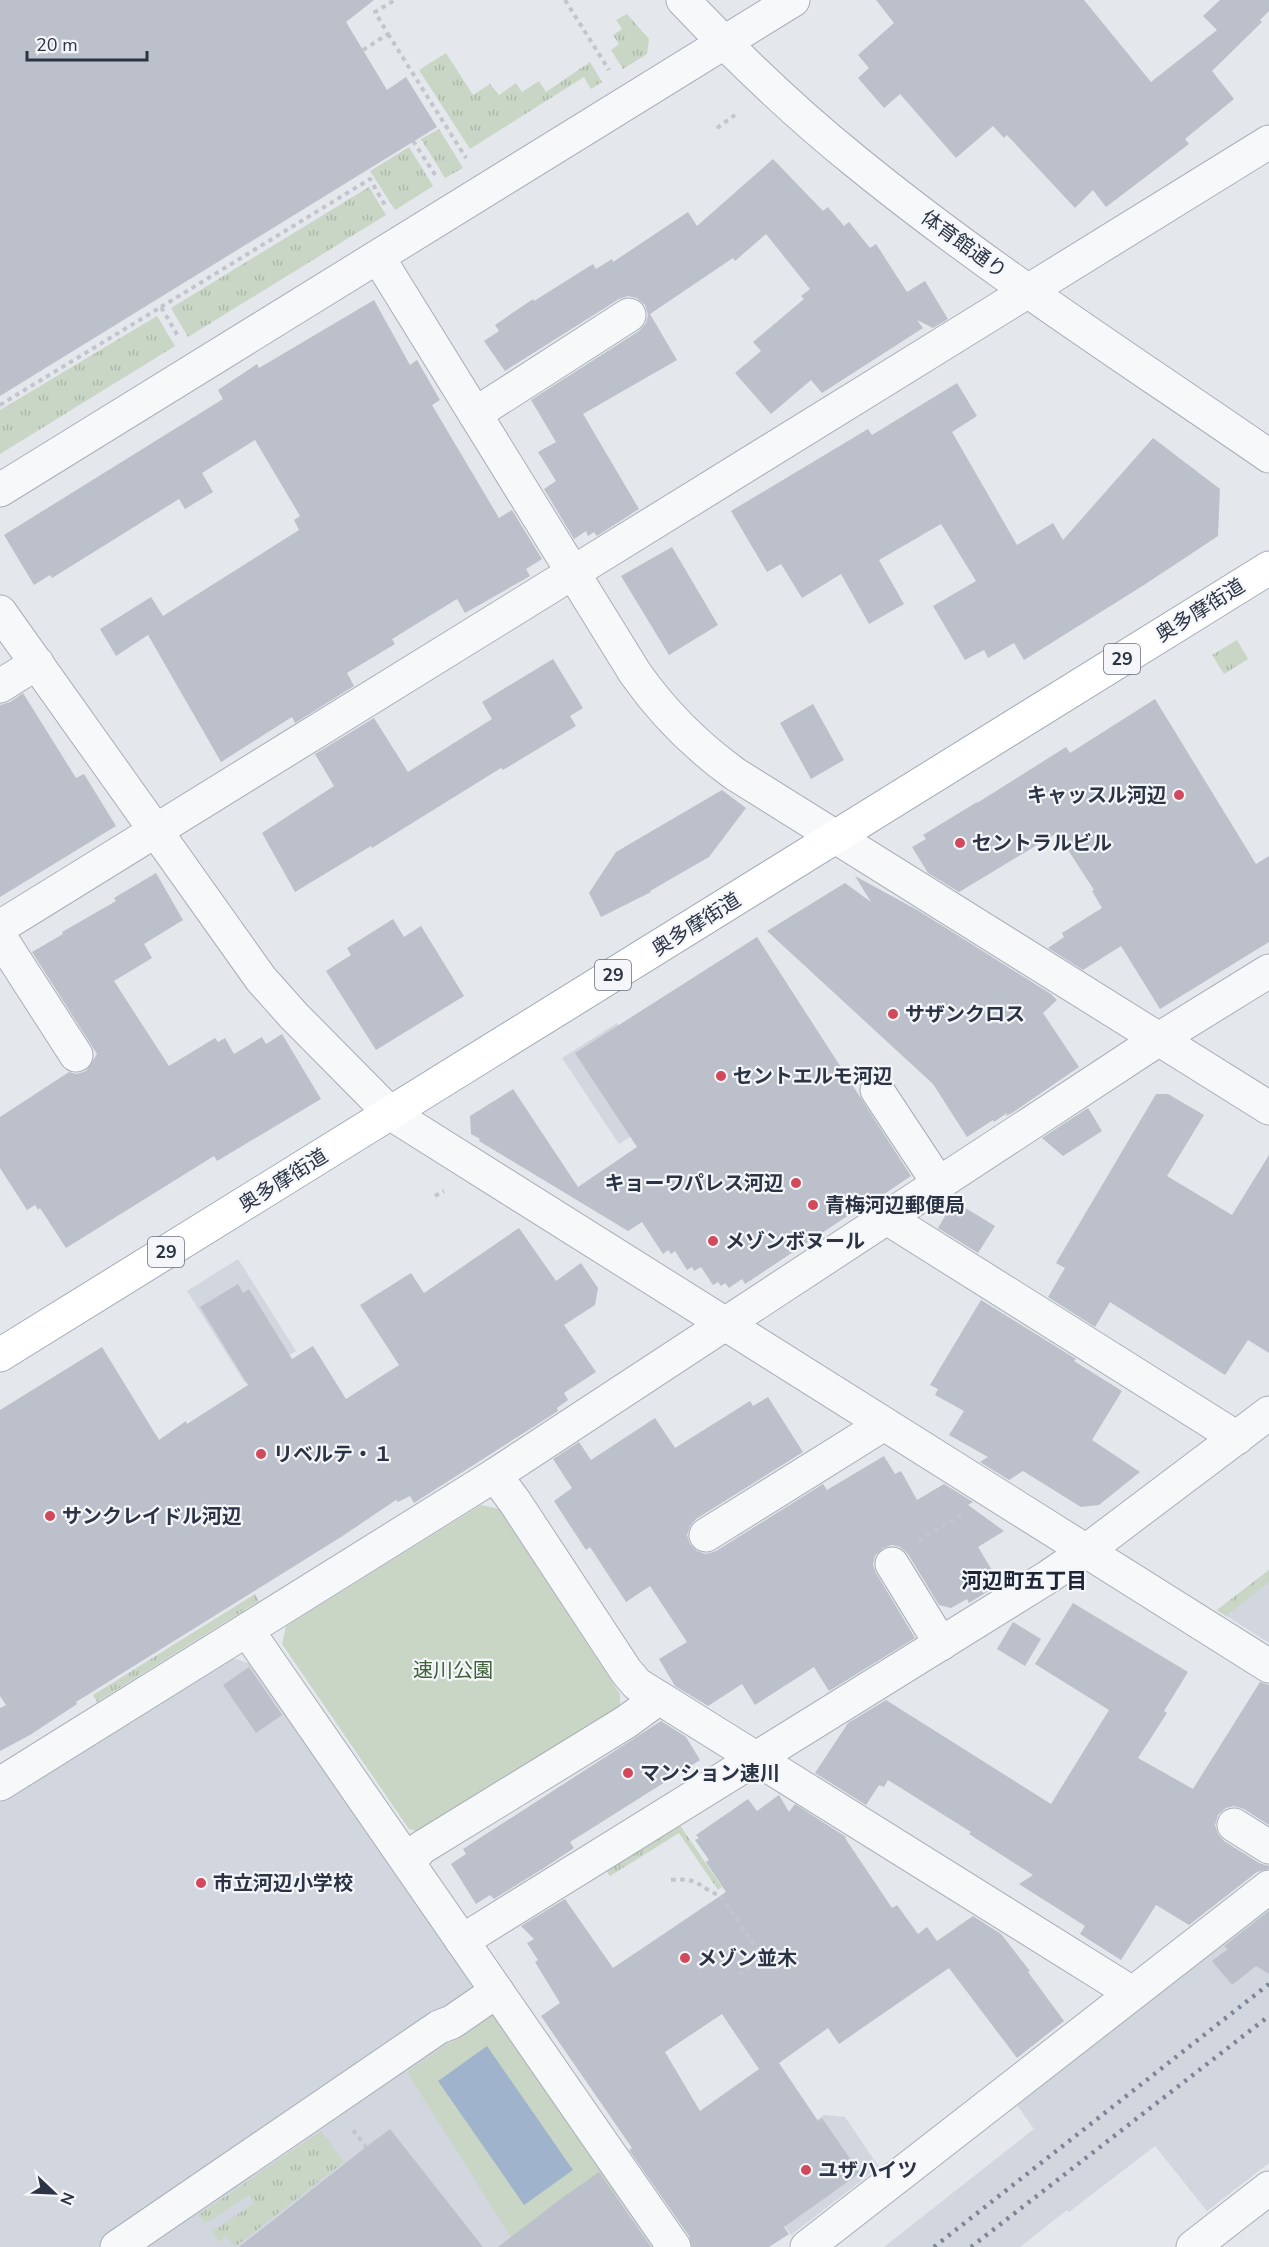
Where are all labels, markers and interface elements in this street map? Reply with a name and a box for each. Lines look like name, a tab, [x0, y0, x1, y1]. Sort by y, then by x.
scale bar	[27, 24, 147, 62]
text: 20 m	[36, 33, 78, 57]
street label: 体育館通り	[915, 204, 1012, 285]
street label: 奥多摩街道	[1151, 572, 1250, 648]
road number: 29	[1104, 644, 1140, 674]
place label: キャッスル河辺	[1027, 782, 1167, 809]
marker: キャッスル河辺	[1172, 788, 1186, 802]
place label: セントラルビル	[972, 830, 1112, 857]
marker: セントラルビル	[953, 836, 967, 850]
street label: 奥多摩街道	[647, 886, 746, 962]
road number: 29	[595, 960, 631, 990]
place label: サザンクロス	[905, 1001, 1025, 1028]
marker: サザンクロス	[886, 1007, 900, 1021]
place label: セントエルモ河辺	[733, 1063, 893, 1090]
marker: セントエルモ河辺	[714, 1069, 728, 1083]
street label: 奥多摩街道	[234, 1142, 333, 1218]
place label: キョーワパレス河辺	[604, 1170, 784, 1197]
marker: キョーワパレス河辺	[789, 1176, 803, 1190]
place label: 青梅河辺郵便局	[825, 1192, 965, 1219]
marker: 青梅河辺郵便局	[806, 1198, 820, 1212]
place label: メゾンボヌール	[725, 1228, 865, 1255]
marker: メゾンボヌール	[706, 1234, 720, 1248]
road number: 29	[148, 1237, 184, 1267]
place label: リベルテ・１	[273, 1441, 393, 1468]
marker: リベルテ・１	[254, 1447, 268, 1461]
place label: サンクレイドル河辺	[62, 1503, 242, 1530]
marker: サンクレイドル河辺	[43, 1509, 57, 1523]
district label: 河辺町五丁目	[961, 1567, 1087, 1595]
park label: 速川公園	[413, 1657, 493, 1684]
place label: マンション速川	[640, 1760, 780, 1787]
marker: マンション速川	[621, 1766, 635, 1780]
place label: 市立河辺小学校	[213, 1870, 353, 1897]
marker: 市立河辺小学校	[194, 1876, 208, 1890]
place label: メゾン並木	[697, 1945, 797, 1972]
marker: メゾン並木	[678, 1951, 692, 1965]
place label: ユザハイツ	[818, 2157, 918, 2184]
north arrow	[24, 2163, 84, 2223]
marker: ユザハイツ	[799, 2163, 813, 2177]
text: N	[54, 2189, 79, 2208]

